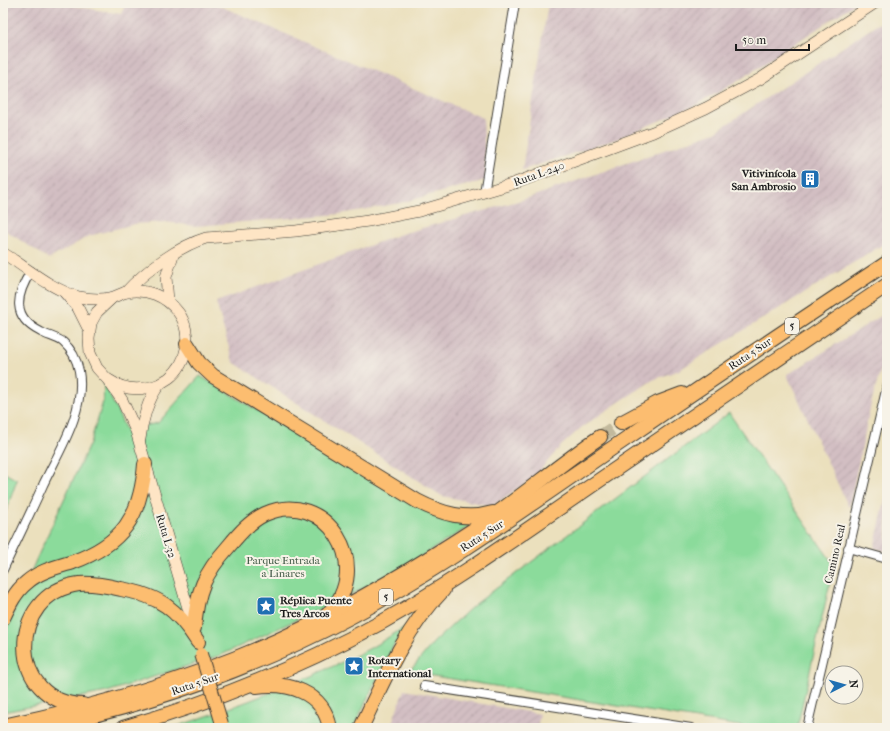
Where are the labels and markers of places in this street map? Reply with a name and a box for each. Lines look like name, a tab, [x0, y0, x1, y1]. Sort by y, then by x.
place label: Vitivinícola San Ambrosio	[732, 167, 797, 193]
building icon: Vitivinícola San Ambrosio	[799, 168, 821, 190]
place label: Réplica Puente Tres Arcos	[279, 594, 352, 620]
place icon: Réplica Puente Tres Arcos	[255, 595, 277, 617]
place label: Rotary International	[368, 654, 432, 680]
place icon: Rotary International	[343, 655, 365, 677]

